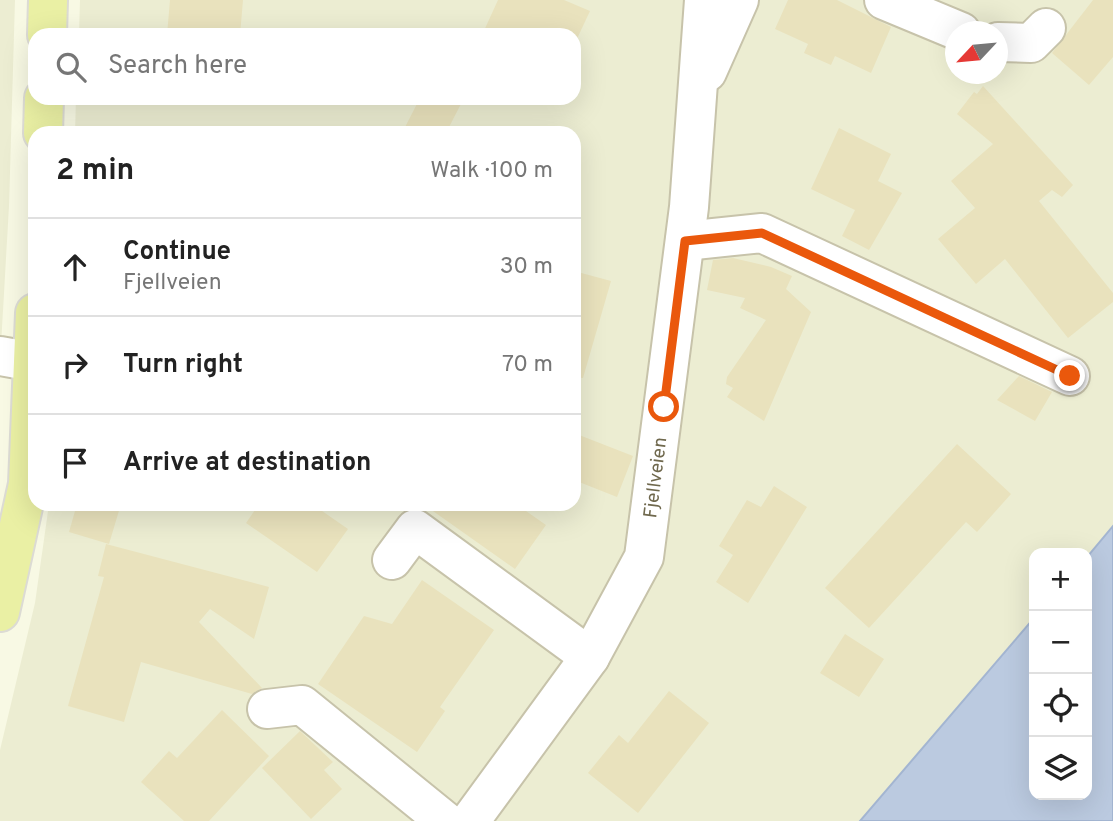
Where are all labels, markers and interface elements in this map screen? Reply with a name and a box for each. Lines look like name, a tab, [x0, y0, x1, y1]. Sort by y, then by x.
north arrow	[945, 21, 1008, 84]
search box	[28, 28, 581, 105]
icon: search	[52, 48, 90, 86]
text: Search here	[108, 50, 247, 83]
text: 2 min	[56, 153, 134, 190]
text: Walk · 100 m	[430, 157, 553, 186]
text: Continue	[123, 236, 231, 269]
icon: ahead	[56, 248, 94, 286]
text: 30 m	[500, 253, 553, 282]
text: Fjellveien	[123, 269, 222, 298]
icon: right	[56, 346, 94, 384]
text: Turn right	[123, 349, 243, 382]
text: 70 m	[502, 351, 553, 380]
route end	[1054, 360, 1085, 391]
route start	[648, 391, 679, 422]
street label: Fjellveien	[639, 436, 673, 520]
icon: arrive	[56, 444, 94, 482]
text: Arrive at destination	[123, 447, 371, 480]
map controls	[1029, 548, 1092, 800]
button: +	[1029, 548, 1092, 611]
button: −	[1029, 611, 1092, 674]
button: locate	[1029, 674, 1092, 737]
button: layers	[1029, 737, 1092, 800]

